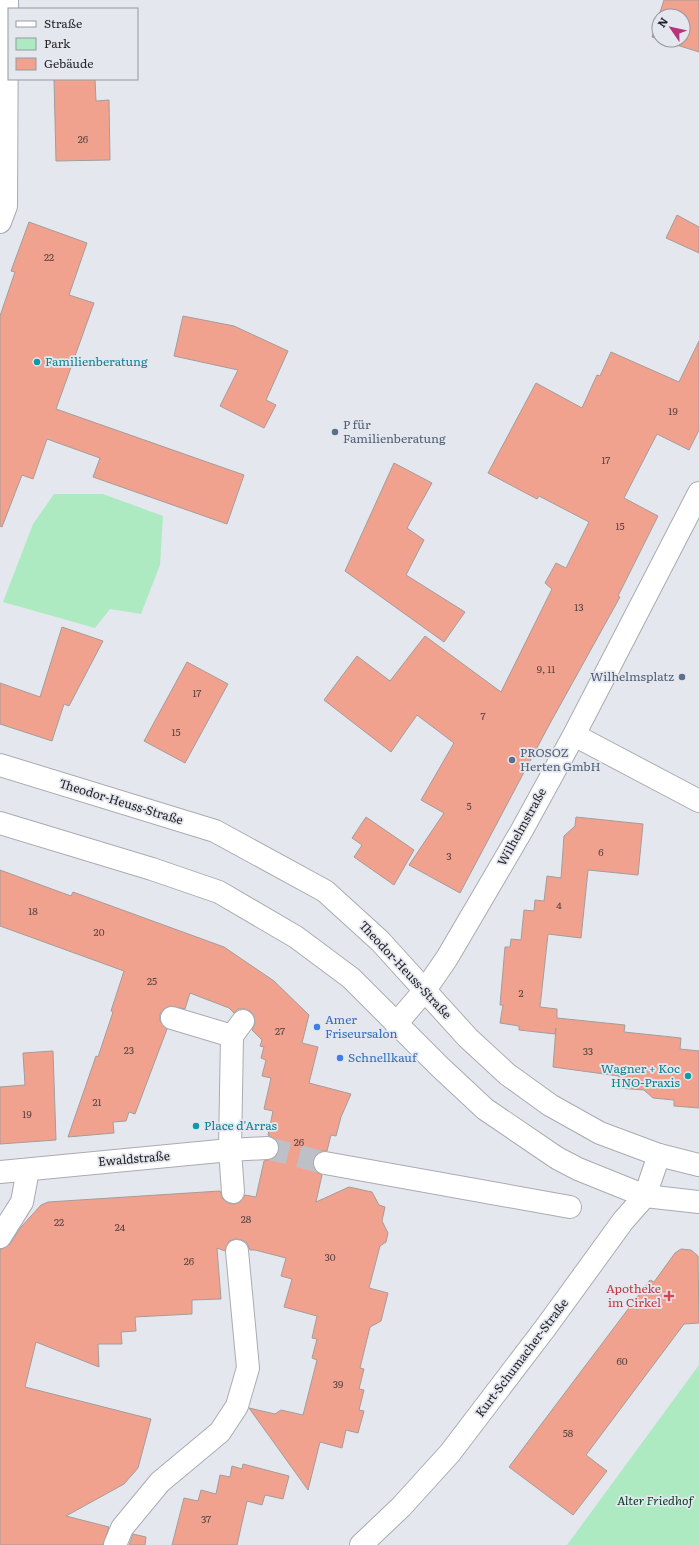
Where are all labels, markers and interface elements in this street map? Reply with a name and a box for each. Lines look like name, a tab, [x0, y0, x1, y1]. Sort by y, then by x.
legend	[8, 8, 138, 80]
north arrow	[651, 8, 691, 48]
text: Straße	[44, 14, 82, 32]
text: N	[653, 14, 671, 30]
text: Park	[44, 34, 71, 52]
text: Gebäude	[44, 54, 93, 72]
house number: 26	[78, 131, 89, 146]
house number: 22	[44, 249, 54, 264]
place label: Familienberatung	[45, 352, 148, 370]
marker: Familienberatung	[32, 357, 42, 367]
house number: 19	[668, 403, 678, 418]
place label: P für Familienberatung	[343, 415, 446, 447]
marker: P für Familienberatung	[330, 427, 340, 437]
house number: 17	[602, 452, 610, 467]
house number: 15	[615, 518, 625, 533]
house number: 13	[574, 599, 584, 614]
house number: 9, 11	[537, 661, 555, 676]
place label: Wilhelmsplatz	[590, 667, 674, 685]
marker: Wilhelmsplatz	[677, 672, 687, 682]
house number: 17	[193, 685, 201, 700]
house number: 7	[480, 708, 486, 723]
house number: 15	[171, 724, 181, 739]
place label: PROSOZ Herten GmbH	[520, 743, 601, 775]
marker: PROSOZ Herten GmbH	[507, 755, 517, 765]
street label: Theodor-Heuss-Straße	[57, 774, 185, 828]
street label: Wilhelmstraße	[492, 784, 550, 869]
house number: 5	[466, 798, 472, 813]
house number: 6	[598, 844, 604, 859]
house number: 3	[446, 848, 452, 863]
house number: 4	[556, 897, 562, 912]
house number: 18	[28, 903, 38, 918]
street label: Theodor-Heuss-Straße	[355, 916, 456, 1023]
house number: 20	[94, 924, 105, 939]
house number: 25	[147, 973, 157, 988]
house number: 2	[518, 985, 524, 1000]
place label: Amer Friseursalon	[325, 1010, 397, 1042]
marker: Amer Friseursalon	[312, 1022, 322, 1032]
house number: 27	[275, 1023, 285, 1038]
house number: 23	[124, 1042, 134, 1057]
house number: 33	[583, 1043, 593, 1058]
place label: Schnellkauf	[348, 1048, 418, 1066]
marker: Schnellkauf	[335, 1053, 345, 1063]
place label: Wagner + Koc HNO-Praxis	[601, 1059, 681, 1091]
marker: Wagner + Koc HNO-Praxis	[683, 1071, 693, 1081]
house number: 21	[92, 1094, 102, 1109]
house number: 19	[22, 1106, 32, 1121]
place label: Place d'Arras	[204, 1116, 278, 1134]
marker: Place d'Arras	[191, 1121, 201, 1131]
house number: 26	[294, 1134, 305, 1149]
street label: Ewaldstraße	[97, 1146, 170, 1170]
house number: 28	[241, 1211, 252, 1226]
house number: 22	[54, 1214, 64, 1229]
house number: 24	[115, 1219, 126, 1234]
house number: 30	[324, 1249, 336, 1264]
house number: 26	[184, 1253, 195, 1268]
place label: Apotheke im Cirkel	[606, 1279, 661, 1311]
marker: Apotheke im Cirkel	[664, 1291, 674, 1301]
street label: Kurt-Schumacher-Straße	[471, 1294, 572, 1421]
house number: 60	[616, 1353, 628, 1368]
house number: 39	[333, 1376, 343, 1391]
house number: 58	[563, 1425, 574, 1440]
park label: Alter Friedhof	[617, 1491, 694, 1509]
house number: 37	[201, 1511, 211, 1526]

